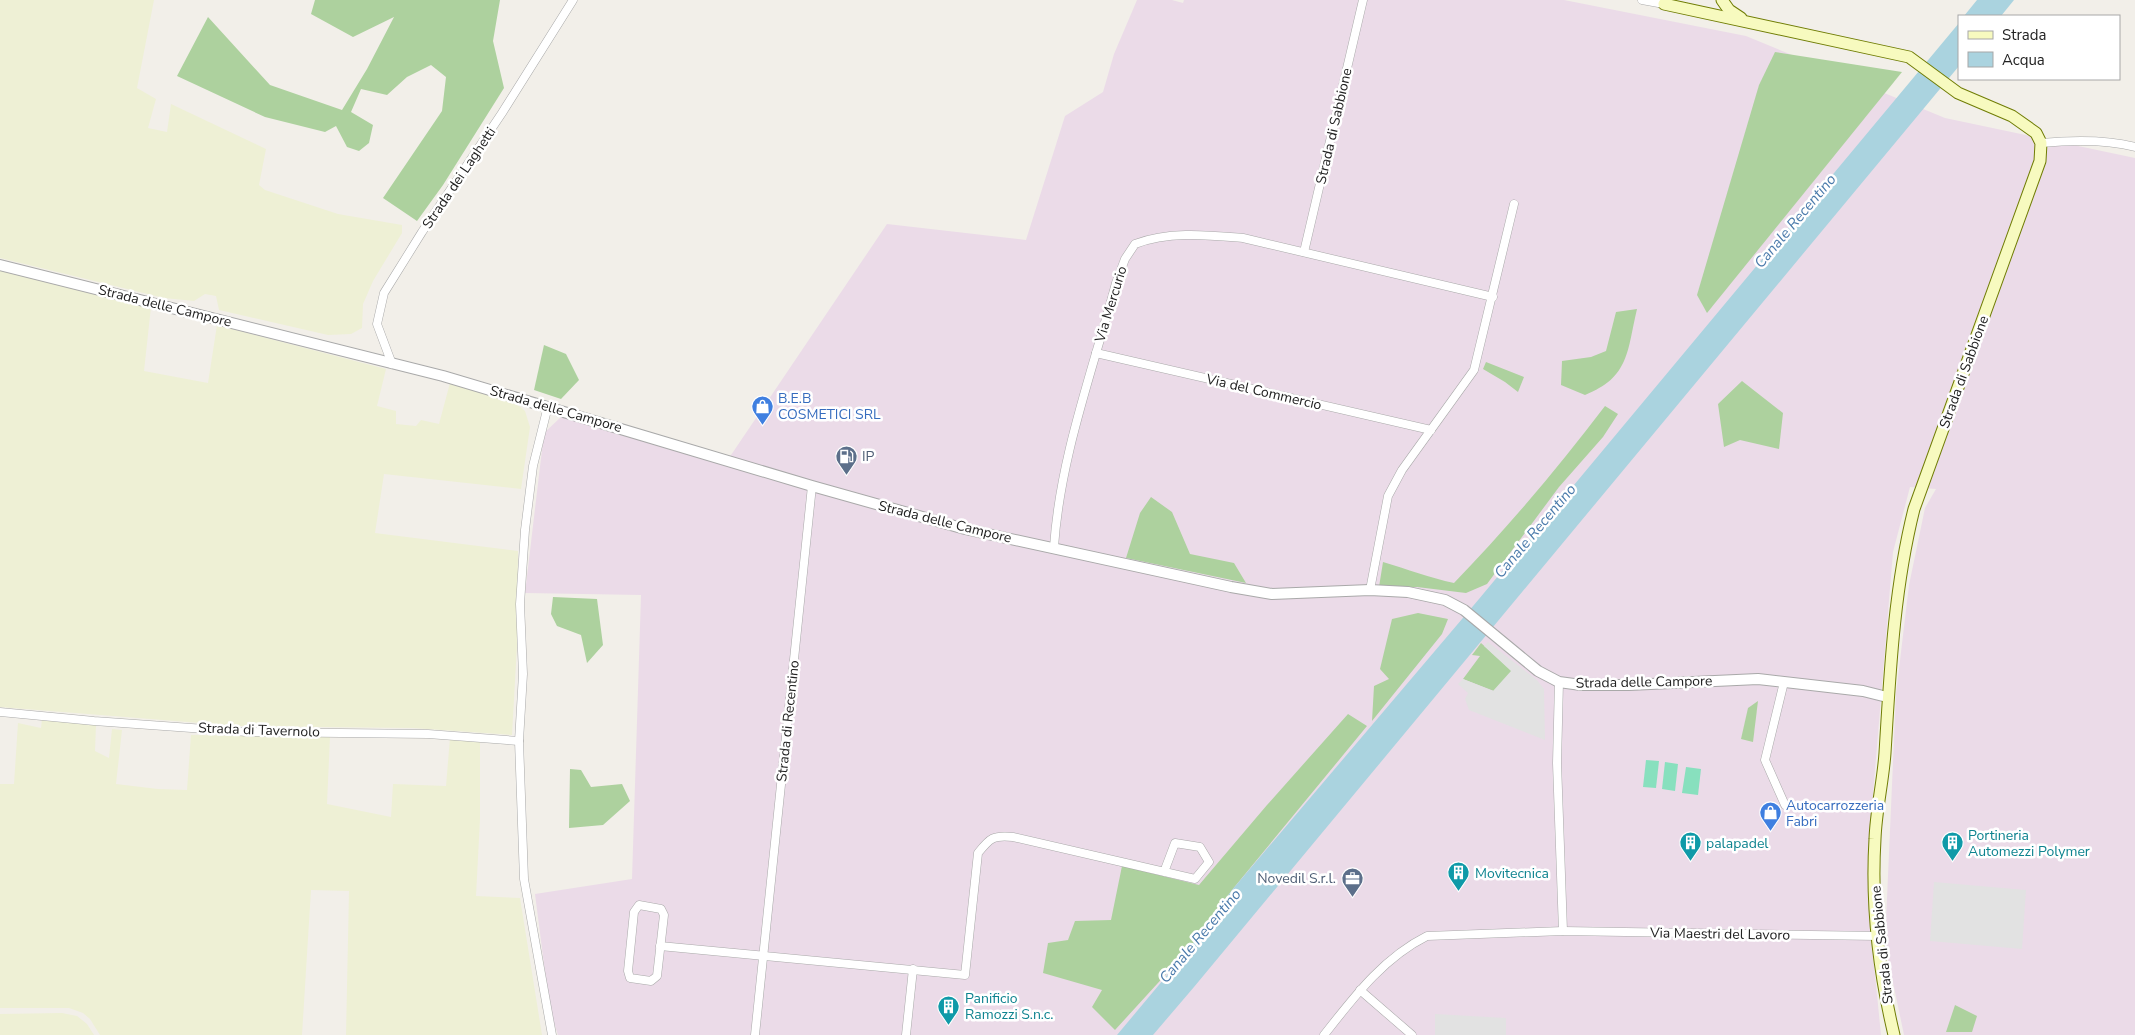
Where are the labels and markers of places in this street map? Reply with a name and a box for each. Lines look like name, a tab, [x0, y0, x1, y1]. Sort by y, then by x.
place label: B.E.B COSMETICI SRL	[778, 389, 881, 424]
shop icon: B.E.B COSMETICI SRL	[750, 394, 774, 425]
fuel station icon: IP	[834, 444, 858, 475]
place label: IP	[862, 447, 875, 466]
place label: Autocarrozzeria Fabri	[1786, 796, 1884, 831]
shop icon: Autocarrozzeria Fabri	[1758, 801, 1782, 832]
place label: Portineria Automezzi Polymer	[1968, 826, 2090, 861]
building icon: palapadel	[1678, 831, 1702, 862]
building icon: Portineria Automezzi Polymer	[1940, 831, 1964, 862]
place label: palapadel	[1706, 834, 1769, 853]
building icon: Movitecnica	[1447, 861, 1471, 892]
place label: Movitecnica	[1475, 864, 1549, 883]
office icon: Novedil S.r.l.	[1340, 866, 1364, 897]
place label: Novedil S.r.l.	[1257, 869, 1336, 888]
place label: Panificio Ramozzi S.n.c.	[965, 989, 1054, 1024]
building icon: Panificio Ramozzi S.n.c.	[937, 994, 961, 1025]

